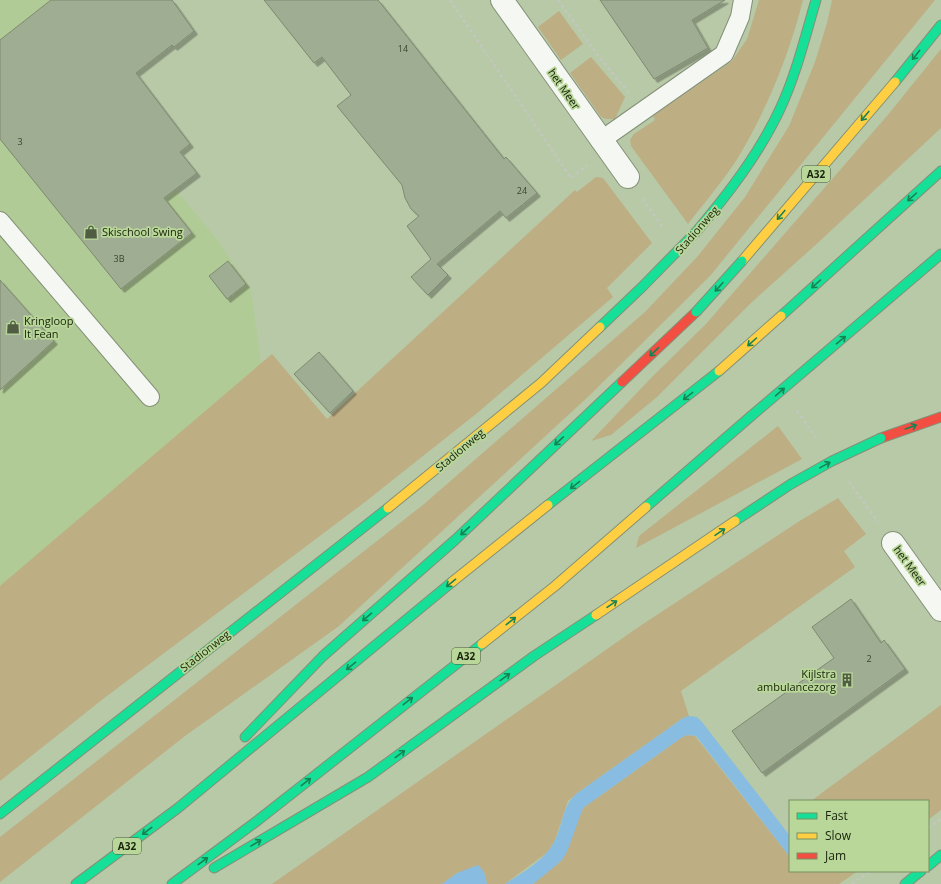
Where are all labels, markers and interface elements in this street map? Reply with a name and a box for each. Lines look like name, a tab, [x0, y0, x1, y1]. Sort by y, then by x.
house number: 14	[398, 42, 408, 55]
one-way arrow	[912, 50, 921, 60]
street label: het Meer	[545, 65, 584, 112]
one-way arrow	[861, 111, 870, 122]
house number: 3	[17, 135, 23, 148]
road number: A32	[802, 166, 830, 182]
house number: 24	[517, 184, 527, 197]
one-way arrow	[907, 192, 917, 202]
street label: Stadionweg	[671, 202, 722, 257]
one-way arrow	[777, 210, 786, 221]
shop icon: Skischool Swing	[83, 224, 99, 240]
place label: Skischool Swing	[102, 224, 183, 239]
house number: 3B	[114, 252, 125, 265]
one-way arrow	[811, 280, 821, 289]
one-way arrow	[714, 282, 724, 292]
place label: Kringloop It Fean	[24, 313, 74, 341]
shop icon: Kringloop It Fean	[5, 319, 21, 335]
one-way arrow	[835, 335, 846, 344]
one-way arrow	[747, 337, 757, 346]
one-way arrow	[649, 347, 659, 357]
one-way arrow	[774, 387, 785, 396]
one-way arrow	[682, 391, 693, 400]
one-way arrow	[904, 423, 917, 430]
street label: Stadionweg	[432, 425, 487, 475]
one-way arrow	[554, 437, 565, 446]
one-way arrow	[819, 461, 831, 468]
one-way arrow	[569, 480, 580, 489]
one-way arrow	[460, 526, 470, 535]
one-way arrow	[714, 528, 725, 536]
street label: het Meer	[891, 543, 930, 589]
one-way arrow	[446, 579, 457, 588]
one-way arrow	[606, 600, 617, 608]
one-way arrow	[362, 612, 373, 621]
one-way arrow	[505, 617, 516, 625]
street label: Stadionweg	[177, 626, 233, 675]
road number: A32	[452, 648, 480, 664]
house number: 2	[866, 652, 872, 665]
one-way arrow	[346, 661, 356, 670]
place label: Kijlstra ambulancezorg	[757, 666, 836, 694]
building icon: Kijlstra ambulancezorg	[839, 672, 855, 688]
one-way arrow	[499, 673, 510, 681]
one-way arrow	[403, 697, 414, 706]
one-way arrow	[394, 750, 405, 758]
one-way arrow	[301, 778, 312, 786]
legend	[789, 800, 929, 872]
text: Fast	[825, 807, 848, 824]
one-way arrow	[141, 827, 152, 835]
text: Slow	[825, 827, 852, 844]
road number: A32	[113, 838, 141, 854]
one-way arrow	[250, 838, 262, 846]
text: Jam	[824, 847, 846, 864]
one-way arrow	[197, 857, 208, 865]

